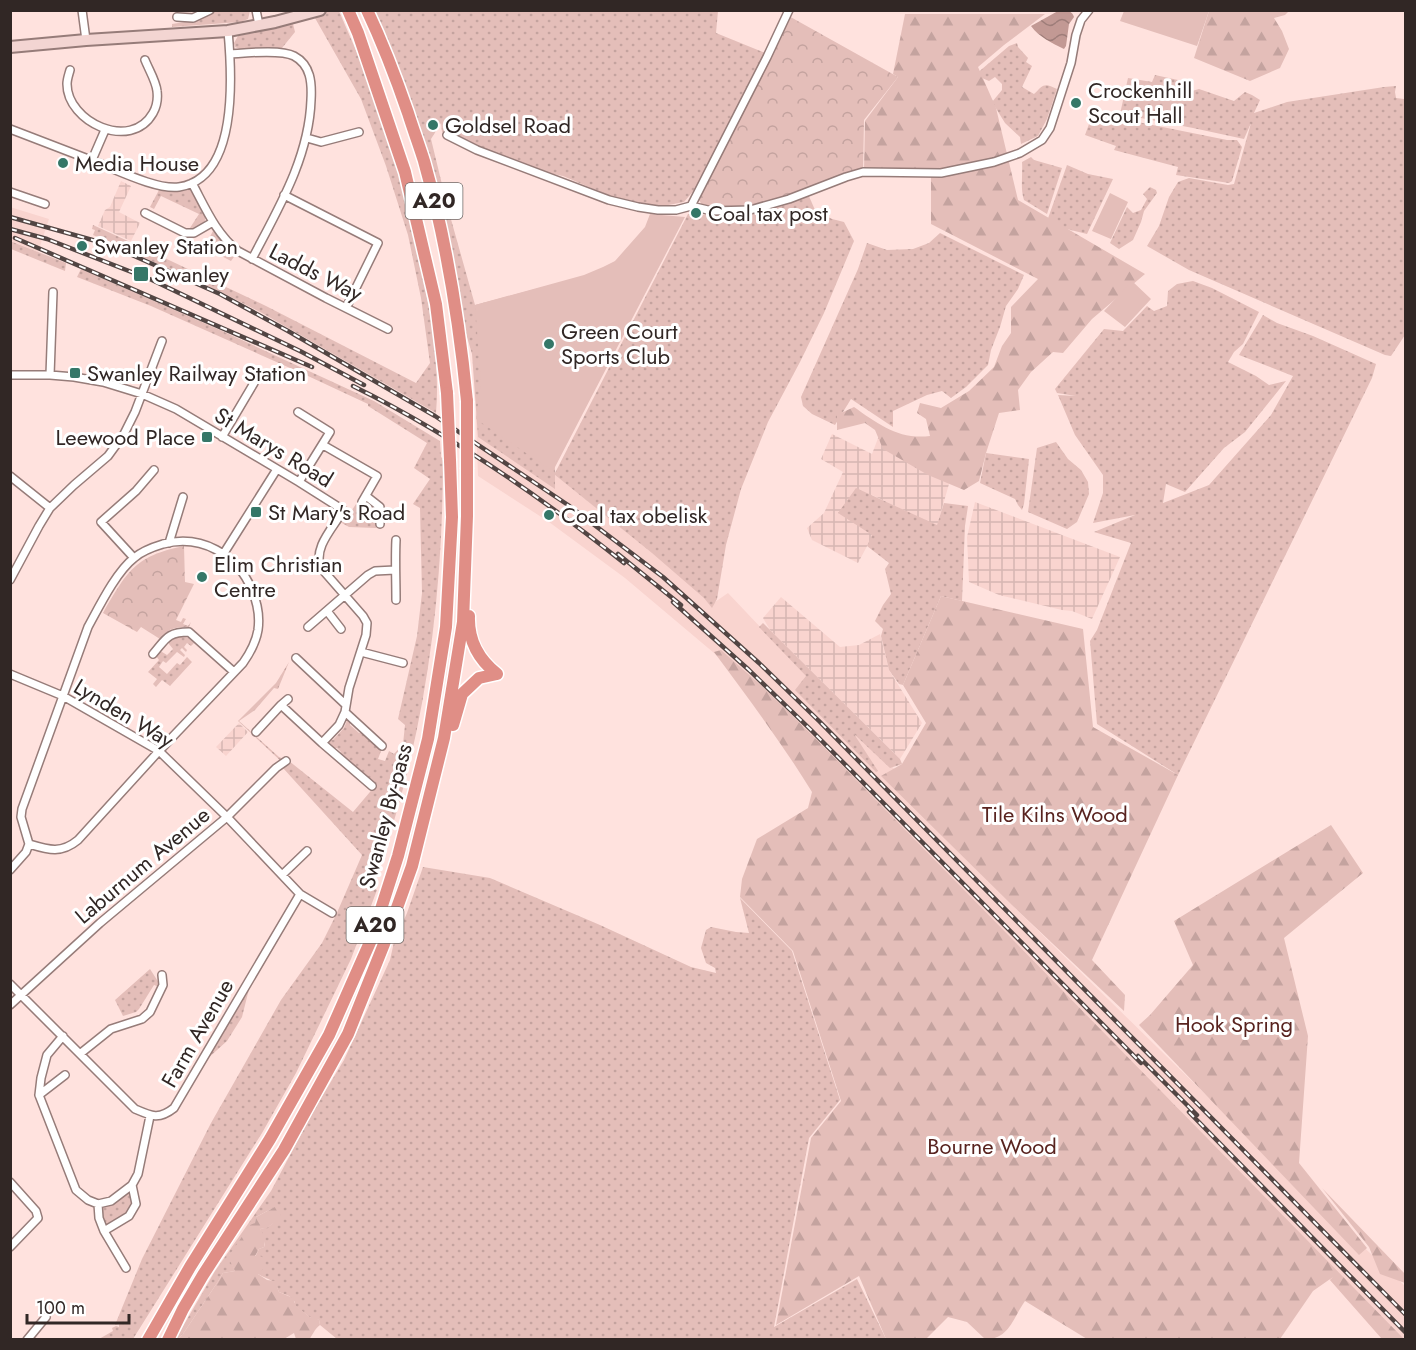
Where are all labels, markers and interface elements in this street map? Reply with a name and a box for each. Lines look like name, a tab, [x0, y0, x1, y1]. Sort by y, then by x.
place label: Crockenhill Scout Hall	[1088, 74, 1192, 131]
marker: Crockenhill Scout Hall	[1069, 96, 1083, 110]
place label: Goldsel Road	[445, 109, 571, 141]
marker: Goldsel Road	[426, 118, 440, 132]
place label: Media House	[75, 147, 199, 179]
marker: Media House	[56, 156, 70, 170]
road number: A20	[406, 183, 462, 219]
place label: Coal tax post	[708, 197, 828, 229]
marker: Coal tax post	[689, 206, 703, 220]
place label: Swanley Station	[94, 230, 238, 262]
street label: Ladds Way	[264, 235, 368, 309]
marker: Swanley Station	[75, 239, 89, 253]
place label: Swanley	[154, 258, 229, 290]
marker: Swanley	[132, 265, 150, 283]
place label: Green Court Sports Club	[561, 315, 678, 372]
marker: Green Court Sports Club	[542, 337, 556, 351]
place label: Swanley Railway Station	[87, 357, 306, 389]
marker: Swanley Railway Station	[68, 366, 82, 380]
street label: St Marys Road	[209, 399, 339, 495]
place label: Leewood Place	[55, 421, 195, 453]
marker: Leewood Place	[200, 430, 214, 444]
place label: St Mary's Road	[268, 496, 405, 528]
place label: Coal tax obelisk	[561, 499, 708, 531]
marker: St Mary's Road	[249, 505, 263, 519]
marker: Coal tax obelisk	[542, 508, 556, 522]
place label: Elim Christian Centre	[214, 548, 343, 605]
marker: Elim Christian Centre	[195, 570, 209, 584]
street label: Lynden Way	[68, 670, 180, 756]
street label: Swanley By-pass	[350, 740, 420, 892]
park label: Tile Kilns Wood	[982, 798, 1128, 830]
street label: Laburnum Avenue	[68, 799, 216, 931]
road number: A20	[346, 907, 404, 943]
street label: Farm Avenue	[153, 973, 241, 1093]
park label: Hook Spring	[1175, 1008, 1293, 1040]
park label: Bourne Wood	[927, 1130, 1057, 1162]
scale bar	[27, 1287, 129, 1325]
text: 100 m	[36, 1295, 85, 1321]

